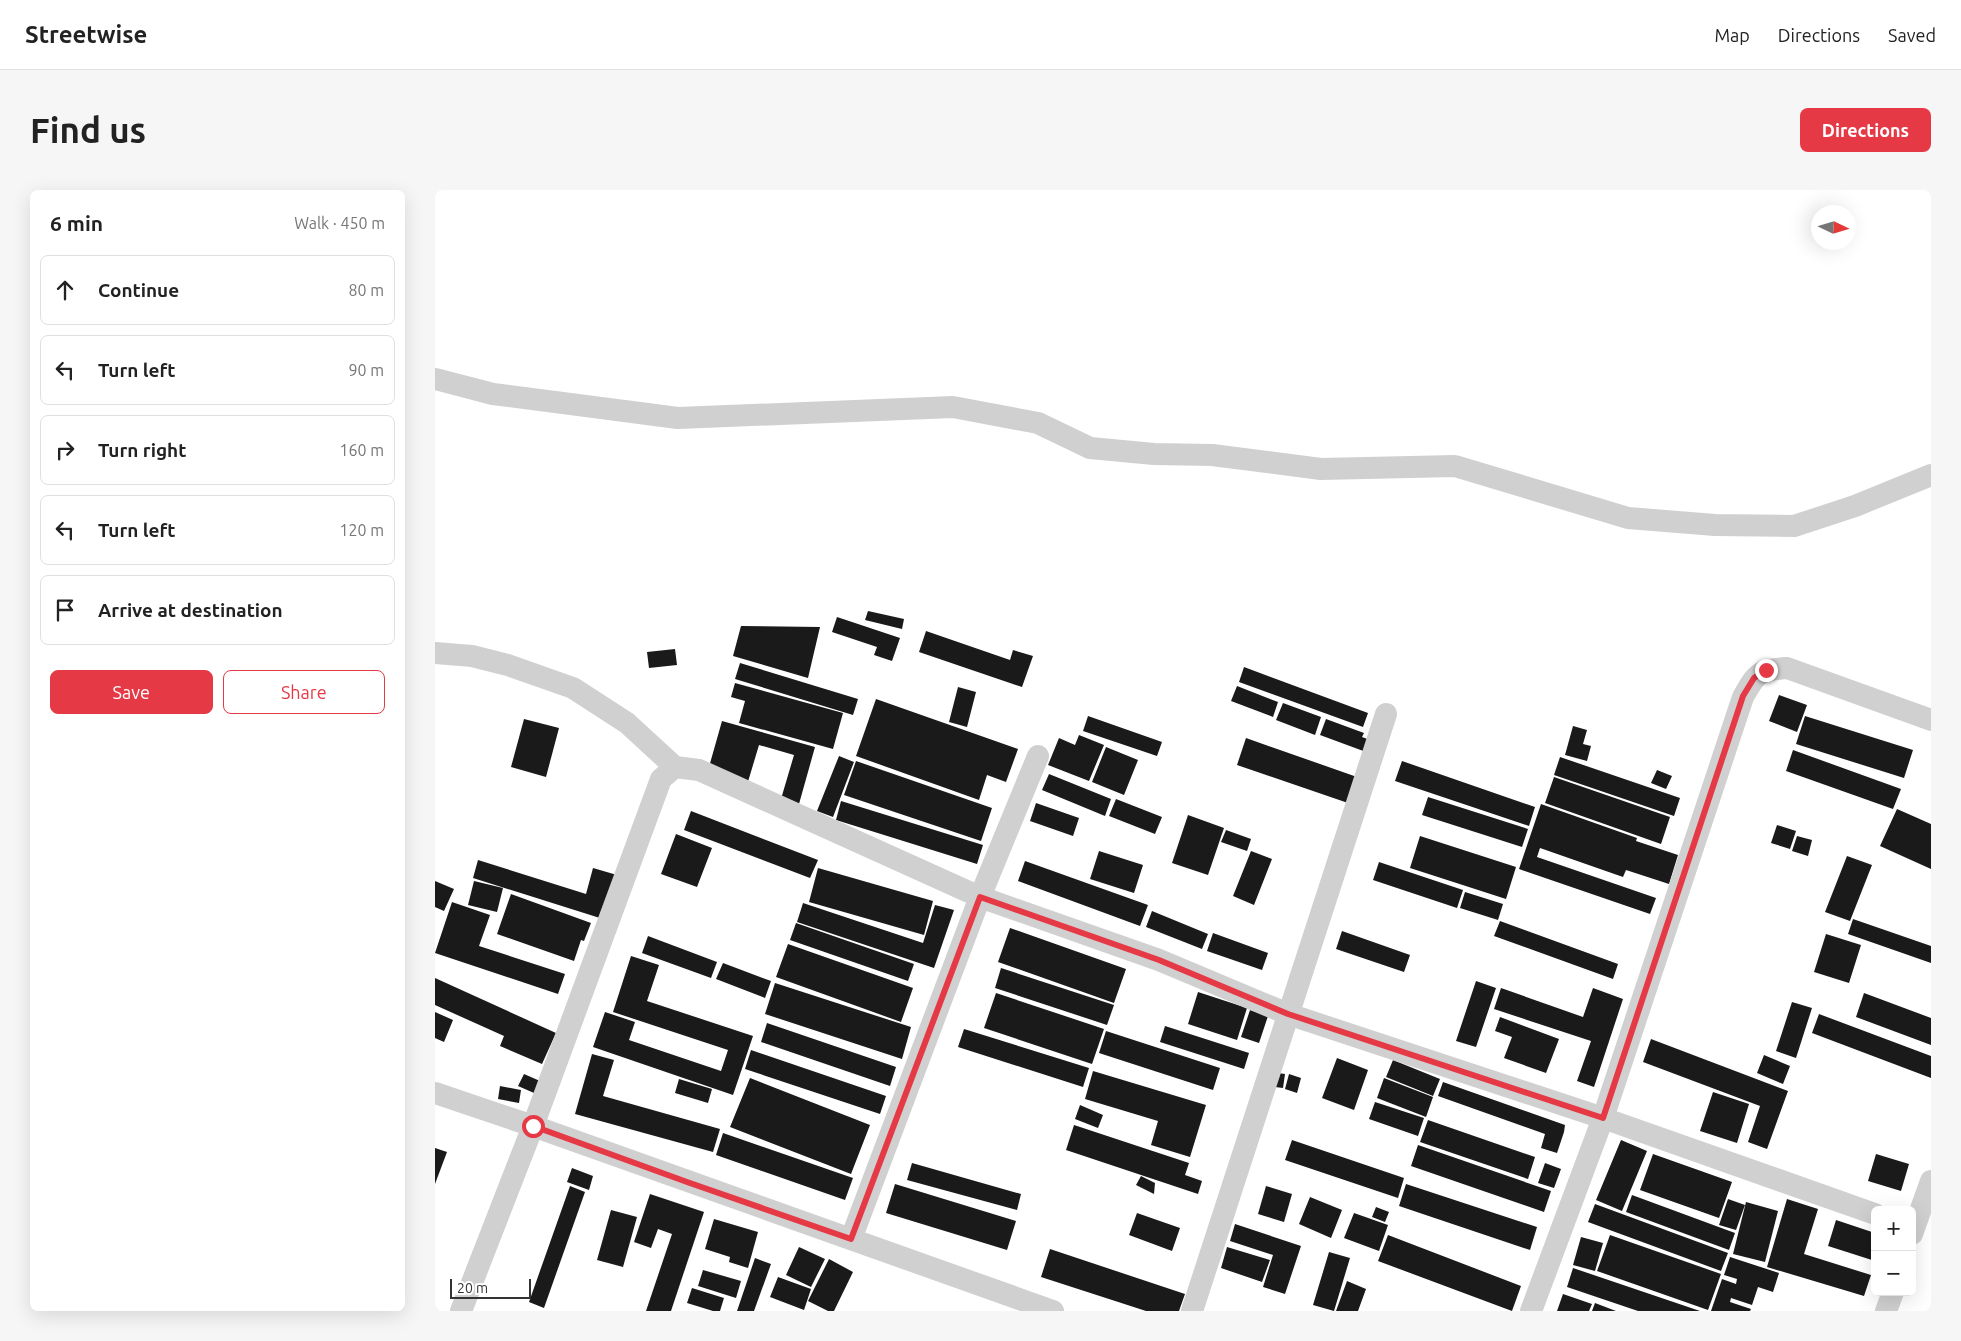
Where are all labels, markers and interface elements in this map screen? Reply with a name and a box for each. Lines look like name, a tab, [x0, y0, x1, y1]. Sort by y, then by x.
text: Streetwise	[25, 21, 147, 48]
text: Map	[1714, 25, 1750, 45]
text: Directions	[1778, 25, 1860, 45]
text: Saved	[1888, 25, 1936, 45]
button: Directions	[1800, 108, 1931, 152]
text: Find us	[30, 110, 146, 150]
north arrow	[1811, 205, 1856, 250]
text: 6 min	[50, 211, 103, 235]
text: Walk · 450 m	[294, 214, 385, 232]
icon: ahead	[51, 276, 79, 304]
text: Continue	[98, 279, 179, 301]
text: 80 m	[348, 281, 384, 299]
icon: left	[51, 356, 79, 384]
text: Turn left	[98, 359, 176, 381]
text: 90 m	[348, 361, 384, 379]
icon: right	[51, 436, 79, 464]
text: Turn right	[98, 439, 186, 461]
text: 160 m	[339, 441, 384, 459]
icon: left	[51, 516, 79, 544]
text: Turn left	[98, 519, 176, 541]
text: 120 m	[339, 521, 384, 539]
icon: arrive	[51, 596, 79, 624]
text: Arrive at destination	[98, 599, 283, 621]
route end	[1755, 659, 1778, 682]
button: Save	[50, 670, 213, 714]
button: Share	[223, 670, 385, 714]
route start	[522, 1115, 545, 1138]
map controls	[1871, 1206, 1916, 1296]
button: +	[1871, 1206, 1916, 1251]
button: −	[1871, 1251, 1916, 1296]
scale bar	[450, 1276, 531, 1299]
text: 20 m	[457, 1280, 488, 1296]

